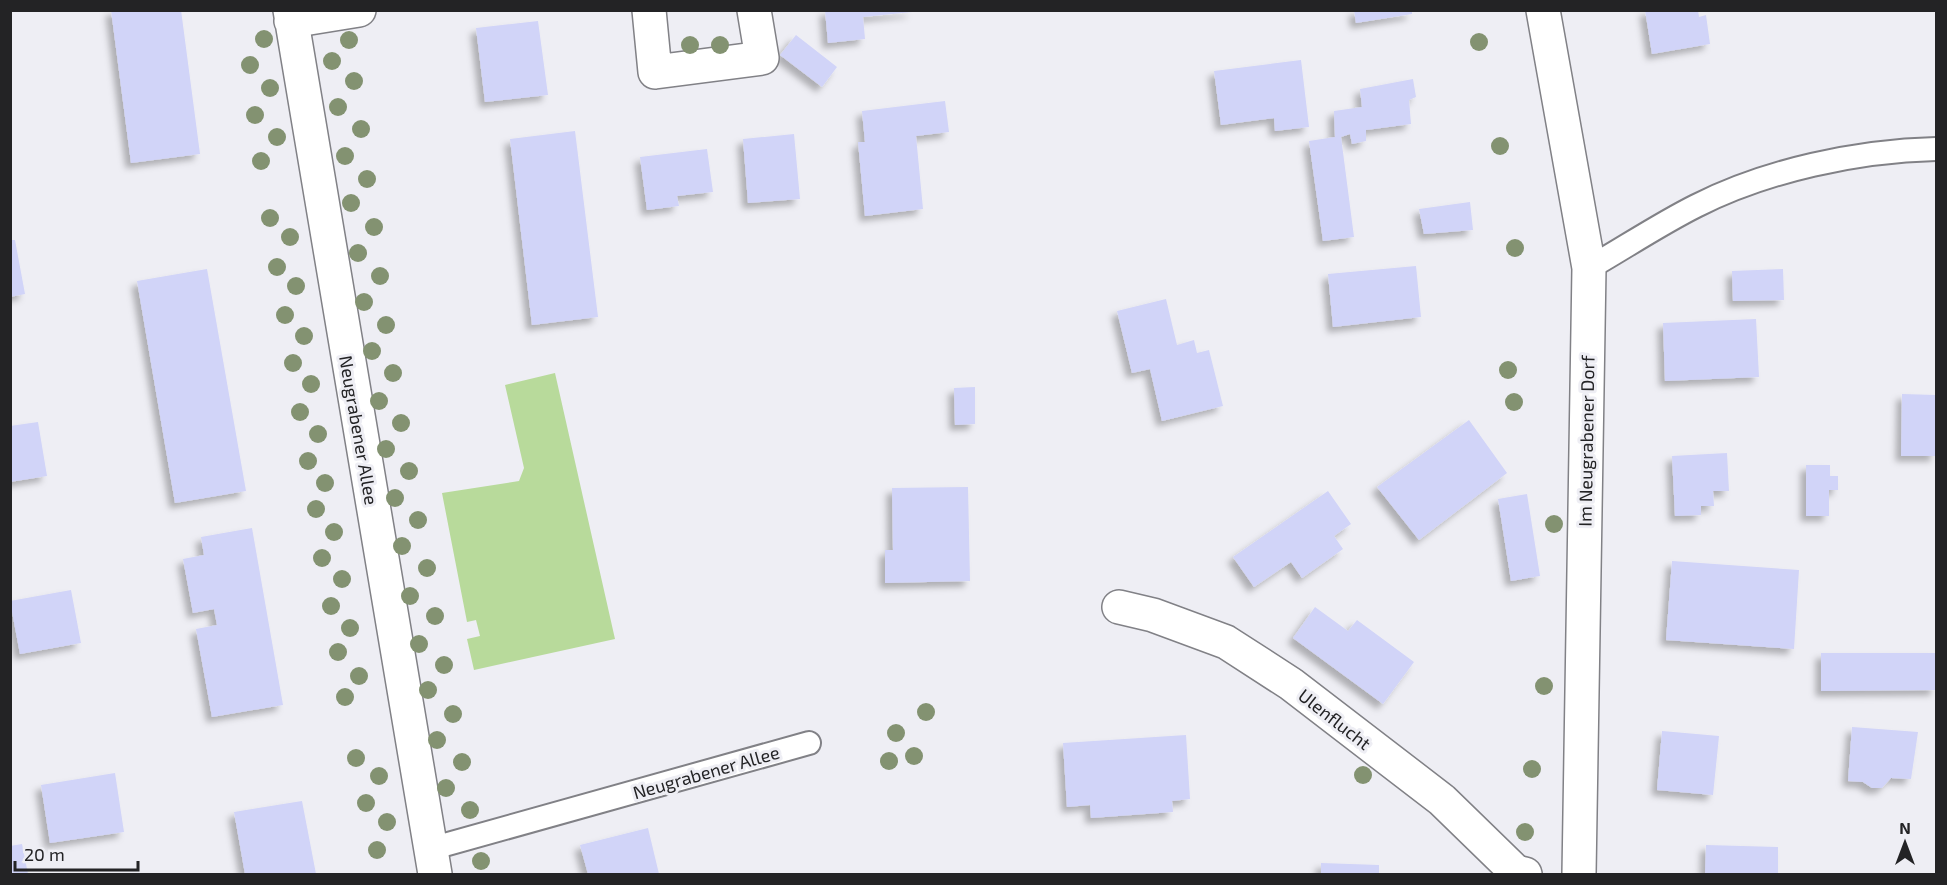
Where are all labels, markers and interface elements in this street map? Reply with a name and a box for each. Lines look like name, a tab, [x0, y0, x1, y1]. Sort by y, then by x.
street label: Neugrabener Allee	[335, 354, 383, 506]
street label: Im Neugrabener Dorf	[1574, 354, 1599, 527]
street label: Ulenflucht	[1294, 684, 1376, 754]
street label: Neugrabener Allee	[630, 741, 782, 803]
north arrow	[1875, 813, 1935, 873]
text: N	[1899, 818, 1911, 837]
scale bar	[15, 834, 138, 872]
text: 20 m	[24, 843, 65, 865]

